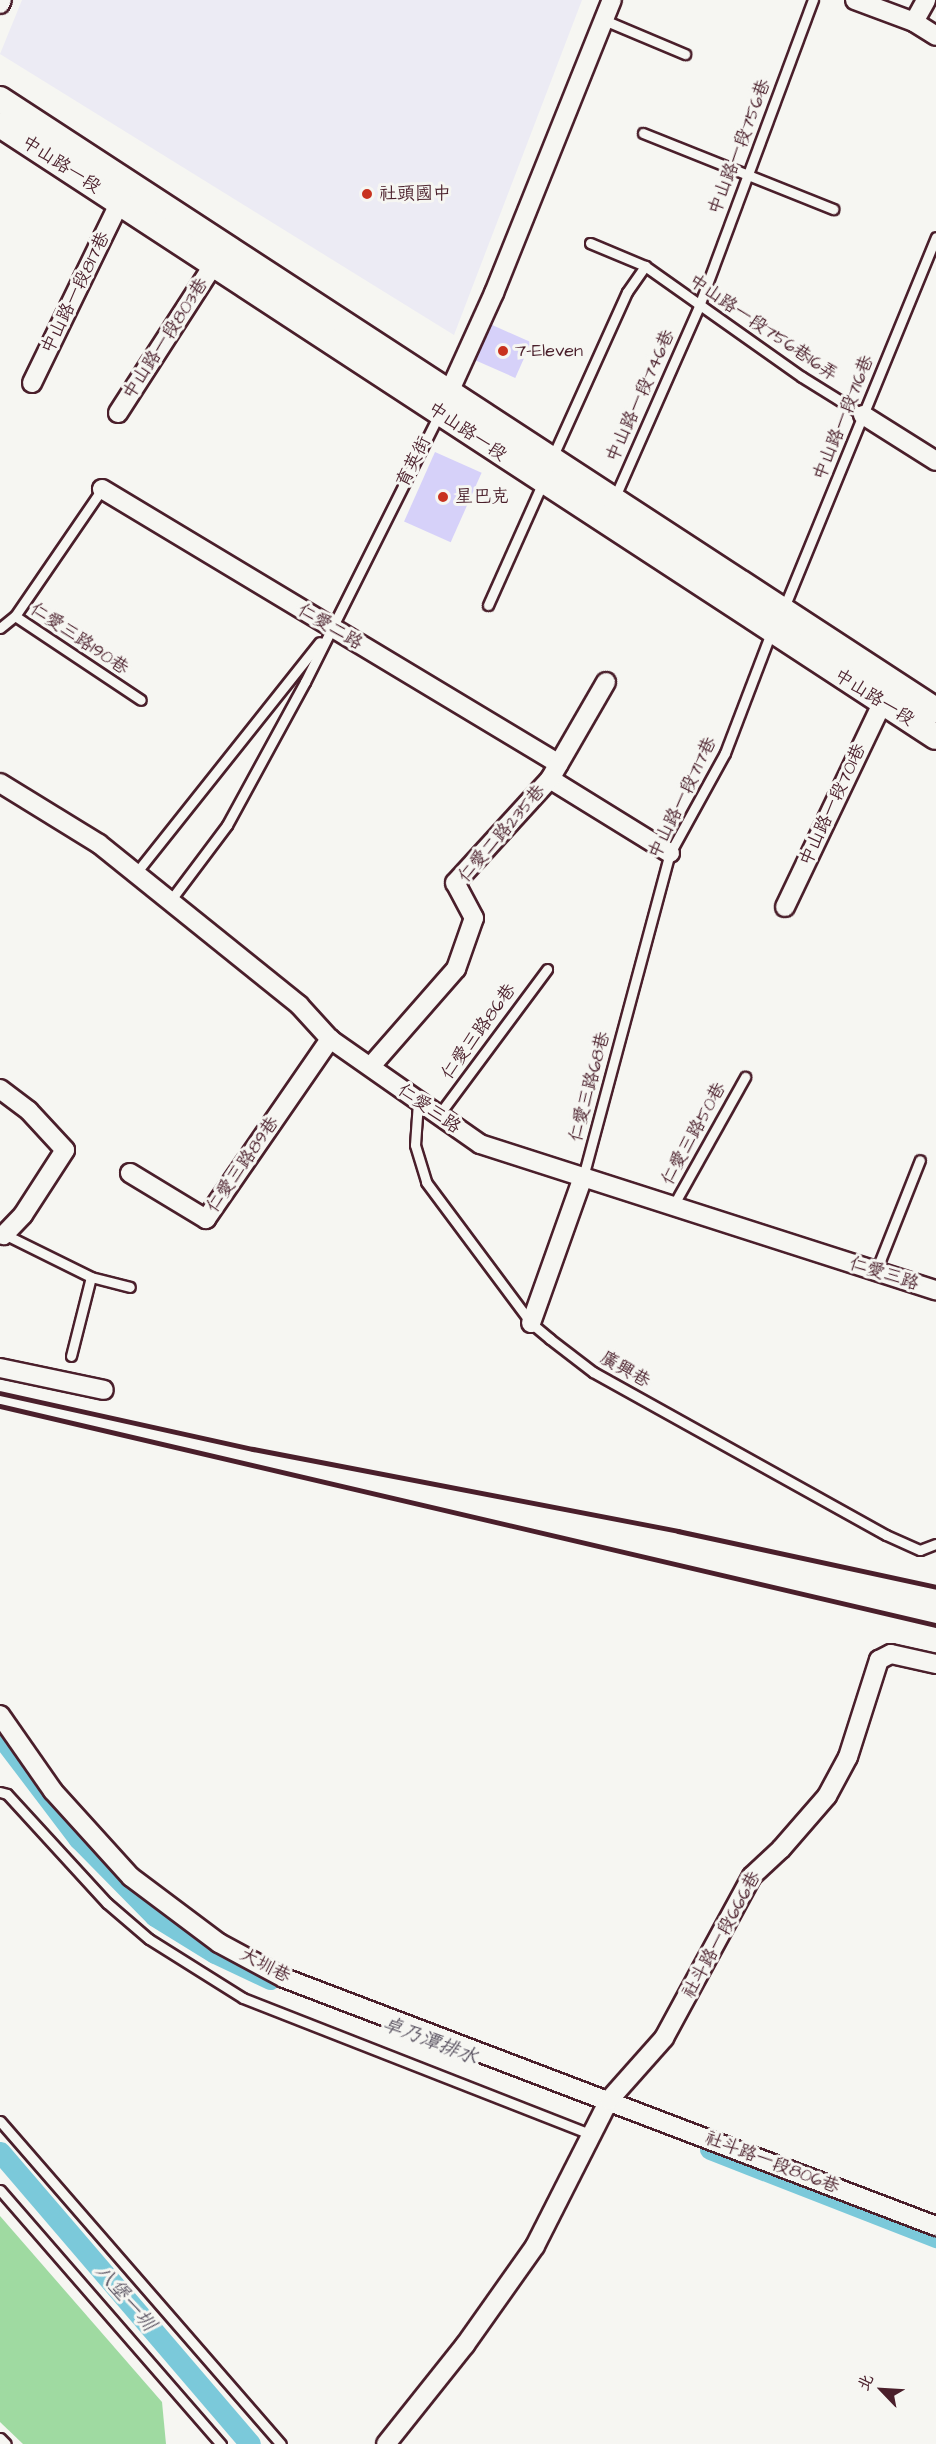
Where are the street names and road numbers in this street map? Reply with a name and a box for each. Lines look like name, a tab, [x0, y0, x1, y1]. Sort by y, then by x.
street label: 中山路一段756巷	[704, 76, 776, 218]
street label: 中山路一段	[17, 131, 105, 199]
street label: 中山路一段817巷	[37, 228, 115, 358]
street label: 中山路一段756巷16弄	[685, 270, 841, 386]
street label: 中山路一段803巷	[119, 274, 213, 404]
street label: 中山路一段746巷	[602, 326, 680, 466]
street label: 中山路一段716巷	[809, 352, 879, 484]
street label: 中山路一段	[424, 398, 510, 466]
street label: 育英街	[392, 433, 436, 491]
street label: 仁愛三路190巷	[26, 598, 132, 680]
street label: 仁愛二路	[294, 599, 366, 655]
street label: 中山路一段	[830, 665, 918, 731]
street label: 中山路一段717巷	[644, 734, 722, 862]
street label: 中山路一段701巷	[795, 740, 871, 870]
street label: 仁愛二路235巷	[454, 781, 550, 887]
street label: 仁愛三路86巷	[437, 980, 521, 1084]
street label: 仁愛三路68巷	[565, 1030, 615, 1144]
street label: 仁愛三路50巷	[657, 1079, 731, 1189]
street label: 仁愛三路	[393, 1080, 465, 1138]
street label: 仁愛三路89巷	[202, 1113, 284, 1217]
street label: 仁愛三路	[846, 1253, 922, 1295]
street label: 廣興巷	[596, 1347, 654, 1393]
street label: 社斗路一段666巷	[678, 1868, 766, 2002]
street label: 大圳巷	[236, 1944, 294, 1988]
street label: 社斗路一段806巷	[702, 2127, 842, 2199]

